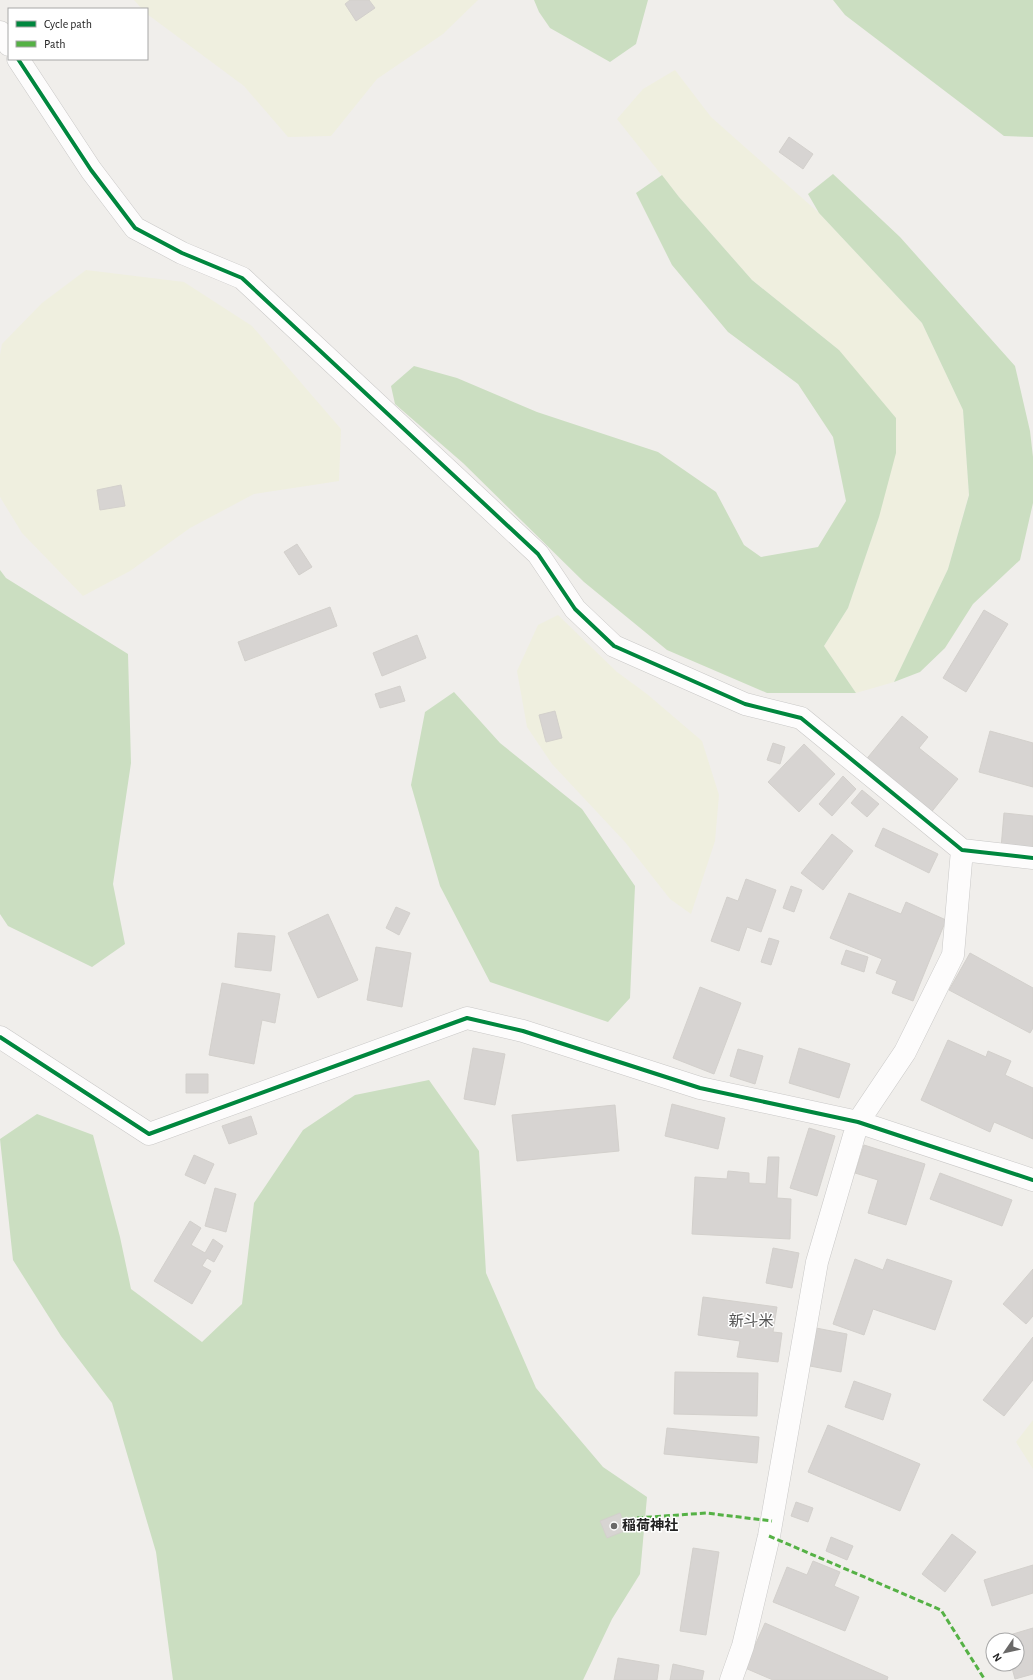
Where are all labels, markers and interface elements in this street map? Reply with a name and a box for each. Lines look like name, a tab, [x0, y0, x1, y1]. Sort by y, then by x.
legend	[8, 8, 148, 60]
text: Cycle path	[44, 18, 92, 31]
text: Path	[44, 38, 66, 50]
district label: 新斗米	[728, 1313, 774, 1329]
place label: 稲荷神社	[622, 1517, 678, 1533]
marker: 稲荷神社	[609, 1521, 619, 1531]
north arrow	[985, 1632, 1025, 1672]
text: N	[990, 1651, 1004, 1664]

